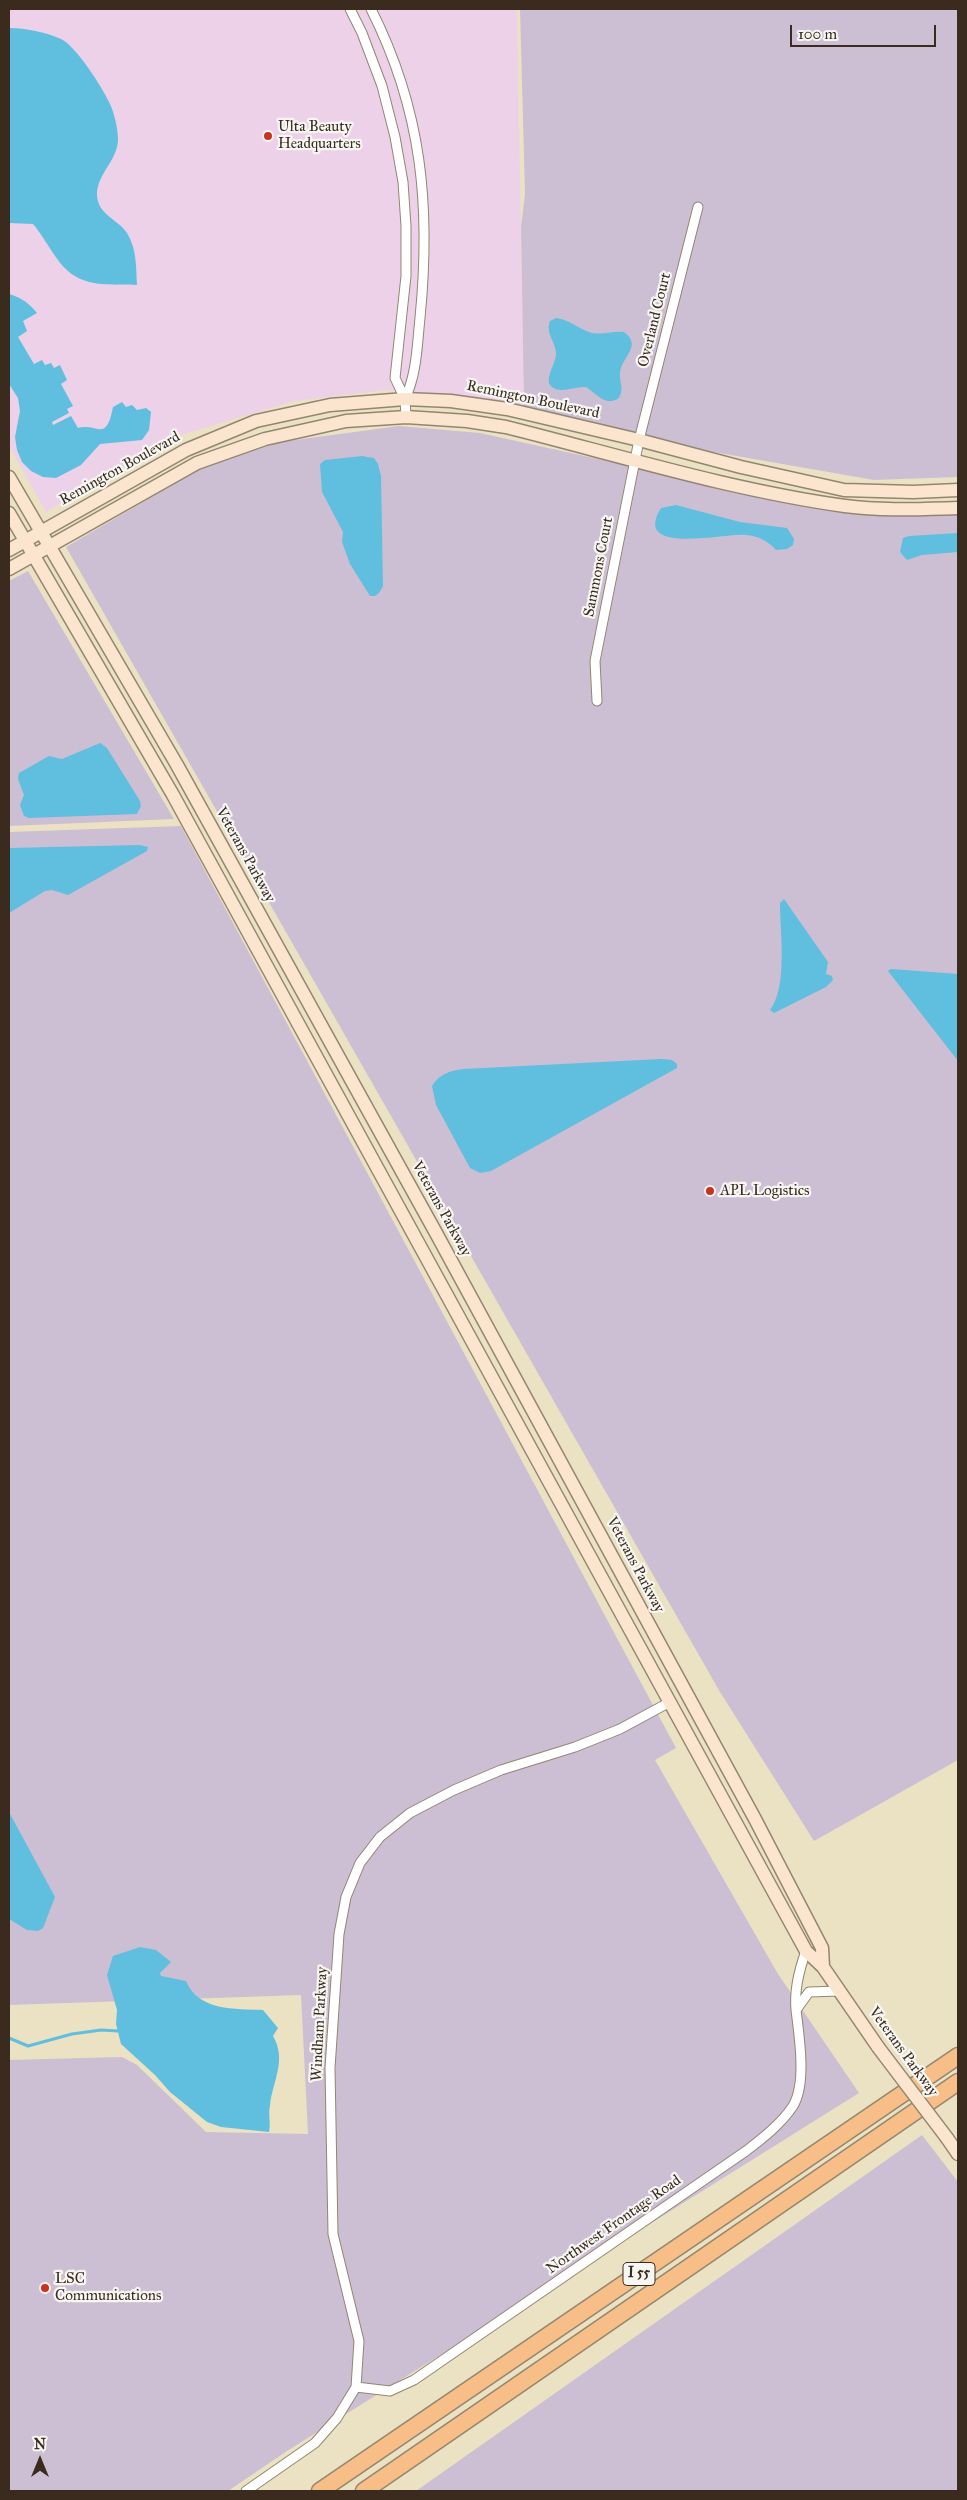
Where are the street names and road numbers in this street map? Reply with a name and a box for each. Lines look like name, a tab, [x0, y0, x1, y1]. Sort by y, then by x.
street label: Overland Court	[635, 271, 675, 369]
street label: Remington Boulevard	[465, 377, 601, 423]
street label: Remington Boulevard	[56, 428, 184, 510]
street label: Sammons Court	[580, 515, 618, 619]
street label: Veterans Parkway	[211, 804, 279, 906]
street label: Veterans Parkway	[407, 1158, 475, 1260]
street label: Veterans Parkway	[602, 1514, 668, 1616]
street label: Windham Parkway	[308, 1966, 332, 2082]
street label: Veterans Parkway	[865, 2004, 941, 2100]
street label: Northwest Frontage Road	[543, 2172, 685, 2278]
road number: I 55	[623, 2262, 655, 2286]

